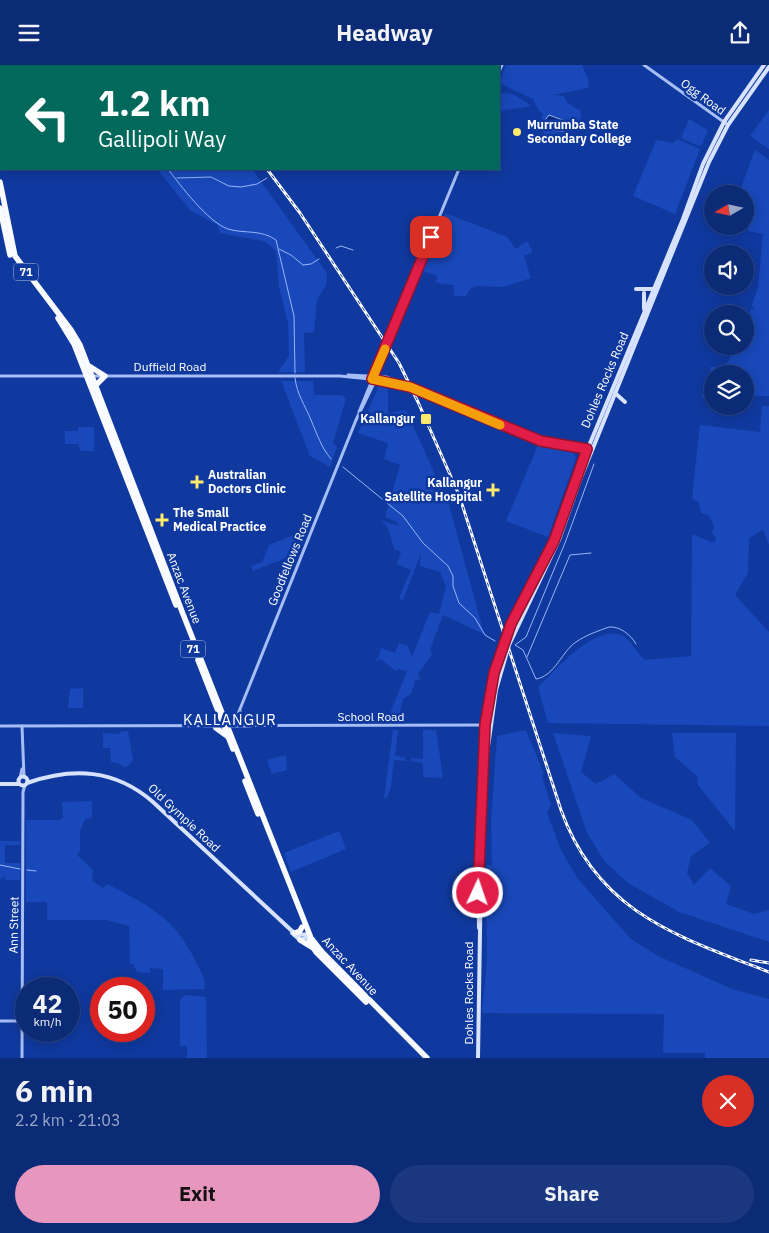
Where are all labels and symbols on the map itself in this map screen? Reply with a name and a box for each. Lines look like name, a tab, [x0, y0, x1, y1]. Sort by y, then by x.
street label: Ogg Road	[678, 75, 729, 118]
place label: Murrumba State Secondary College	[527, 117, 632, 146]
marker: Murrumba State Secondary College	[511, 126, 523, 138]
north arrow	[704, 185, 754, 235]
pin	[410, 216, 452, 258]
road number: 71	[14, 263, 38, 281]
street label: Dohles Rocks Road	[578, 330, 632, 430]
street label: Duffield Road	[134, 359, 206, 374]
place label: Kallangur	[360, 411, 415, 426]
marker: Kallangur	[419, 412, 433, 426]
place label: Australian Doctors Clinic	[208, 467, 286, 496]
marker: Australian Doctors Clinic	[190, 475, 204, 489]
place label: Kallangur Satellite Hospital	[384, 475, 482, 504]
marker: Kallangur Satellite Hospital	[486, 483, 500, 497]
place label: The Small Medical Practice	[173, 505, 266, 534]
street label: Goodfellows Road	[264, 512, 315, 608]
marker: The Small Medical Practice	[155, 513, 169, 527]
street label: Anzac Avenue	[164, 550, 205, 626]
road number: 71	[180, 641, 206, 657]
street label: School Road	[338, 709, 404, 724]
district label: KALLANGUR	[183, 710, 277, 729]
street label: Old Gympie Road	[145, 780, 224, 855]
position arrow	[451, 866, 503, 918]
street label: Ann Street	[6, 896, 21, 954]
street label: Anzac Avenue	[319, 933, 382, 999]
street label: Dohles Rocks Road	[461, 942, 476, 1044]
speed limit sign: 50	[90, 977, 155, 1042]

